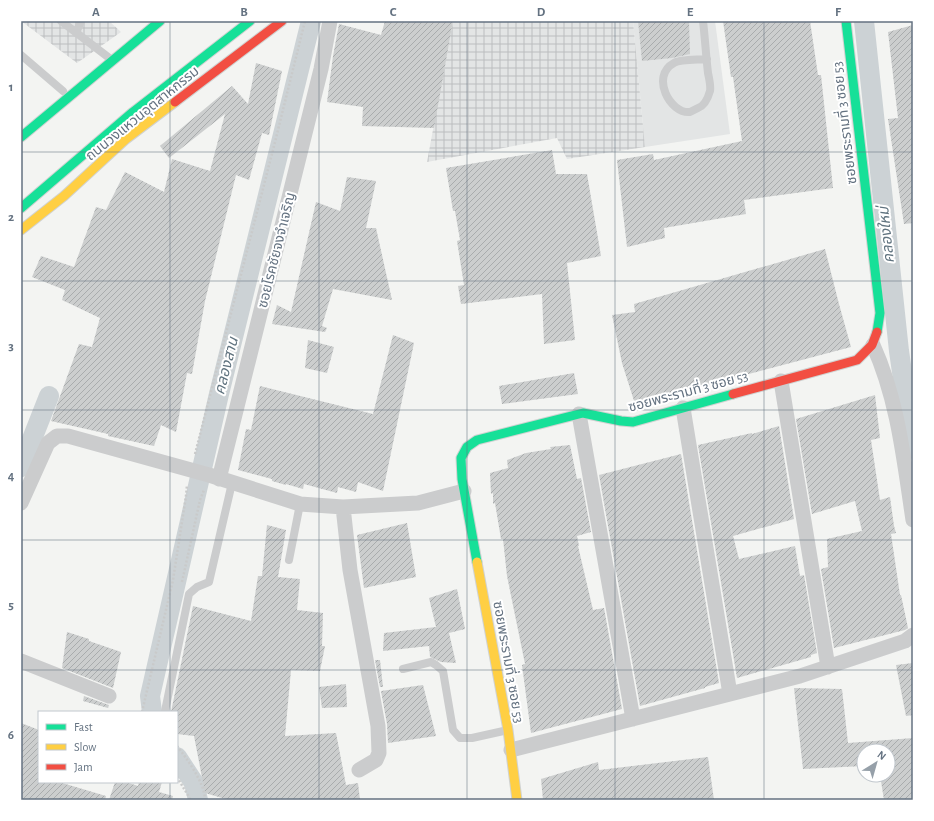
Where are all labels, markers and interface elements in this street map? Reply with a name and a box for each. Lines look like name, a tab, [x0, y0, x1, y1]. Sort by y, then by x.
text: A	[92, 6, 100, 19]
text: B	[240, 6, 248, 19]
text: C	[390, 6, 397, 19]
text: D	[537, 6, 546, 19]
text: E	[687, 6, 694, 19]
text: F	[835, 6, 842, 19]
street label: ซอยพระรามที่ 3 ซอย 53	[827, 60, 859, 186]
street label: ถนนวงแหวนอุตสาหกรรม	[83, 64, 203, 164]
text: 1	[9, 81, 13, 94]
street label: ซอยโรคชัยจงจำเจริญ	[255, 191, 298, 309]
water label: คลองใหม่	[875, 204, 897, 264]
text: 2	[8, 211, 14, 224]
water label: คลองสาน	[212, 335, 241, 396]
text: 3	[8, 340, 14, 353]
street label: ซอยพระรามที่ 3 ซอย 53	[626, 365, 750, 415]
text: 4	[8, 470, 15, 483]
text: 5	[8, 599, 14, 612]
street label: ซอยพระรามที่ 3 ซอย 53	[490, 599, 530, 724]
legend	[38, 711, 178, 783]
text: Fast	[74, 721, 93, 733]
text: 6	[8, 729, 14, 742]
text: Slow	[74, 741, 96, 753]
north arrow	[856, 743, 896, 783]
text: N	[875, 749, 888, 762]
text: Jam	[74, 761, 93, 773]

